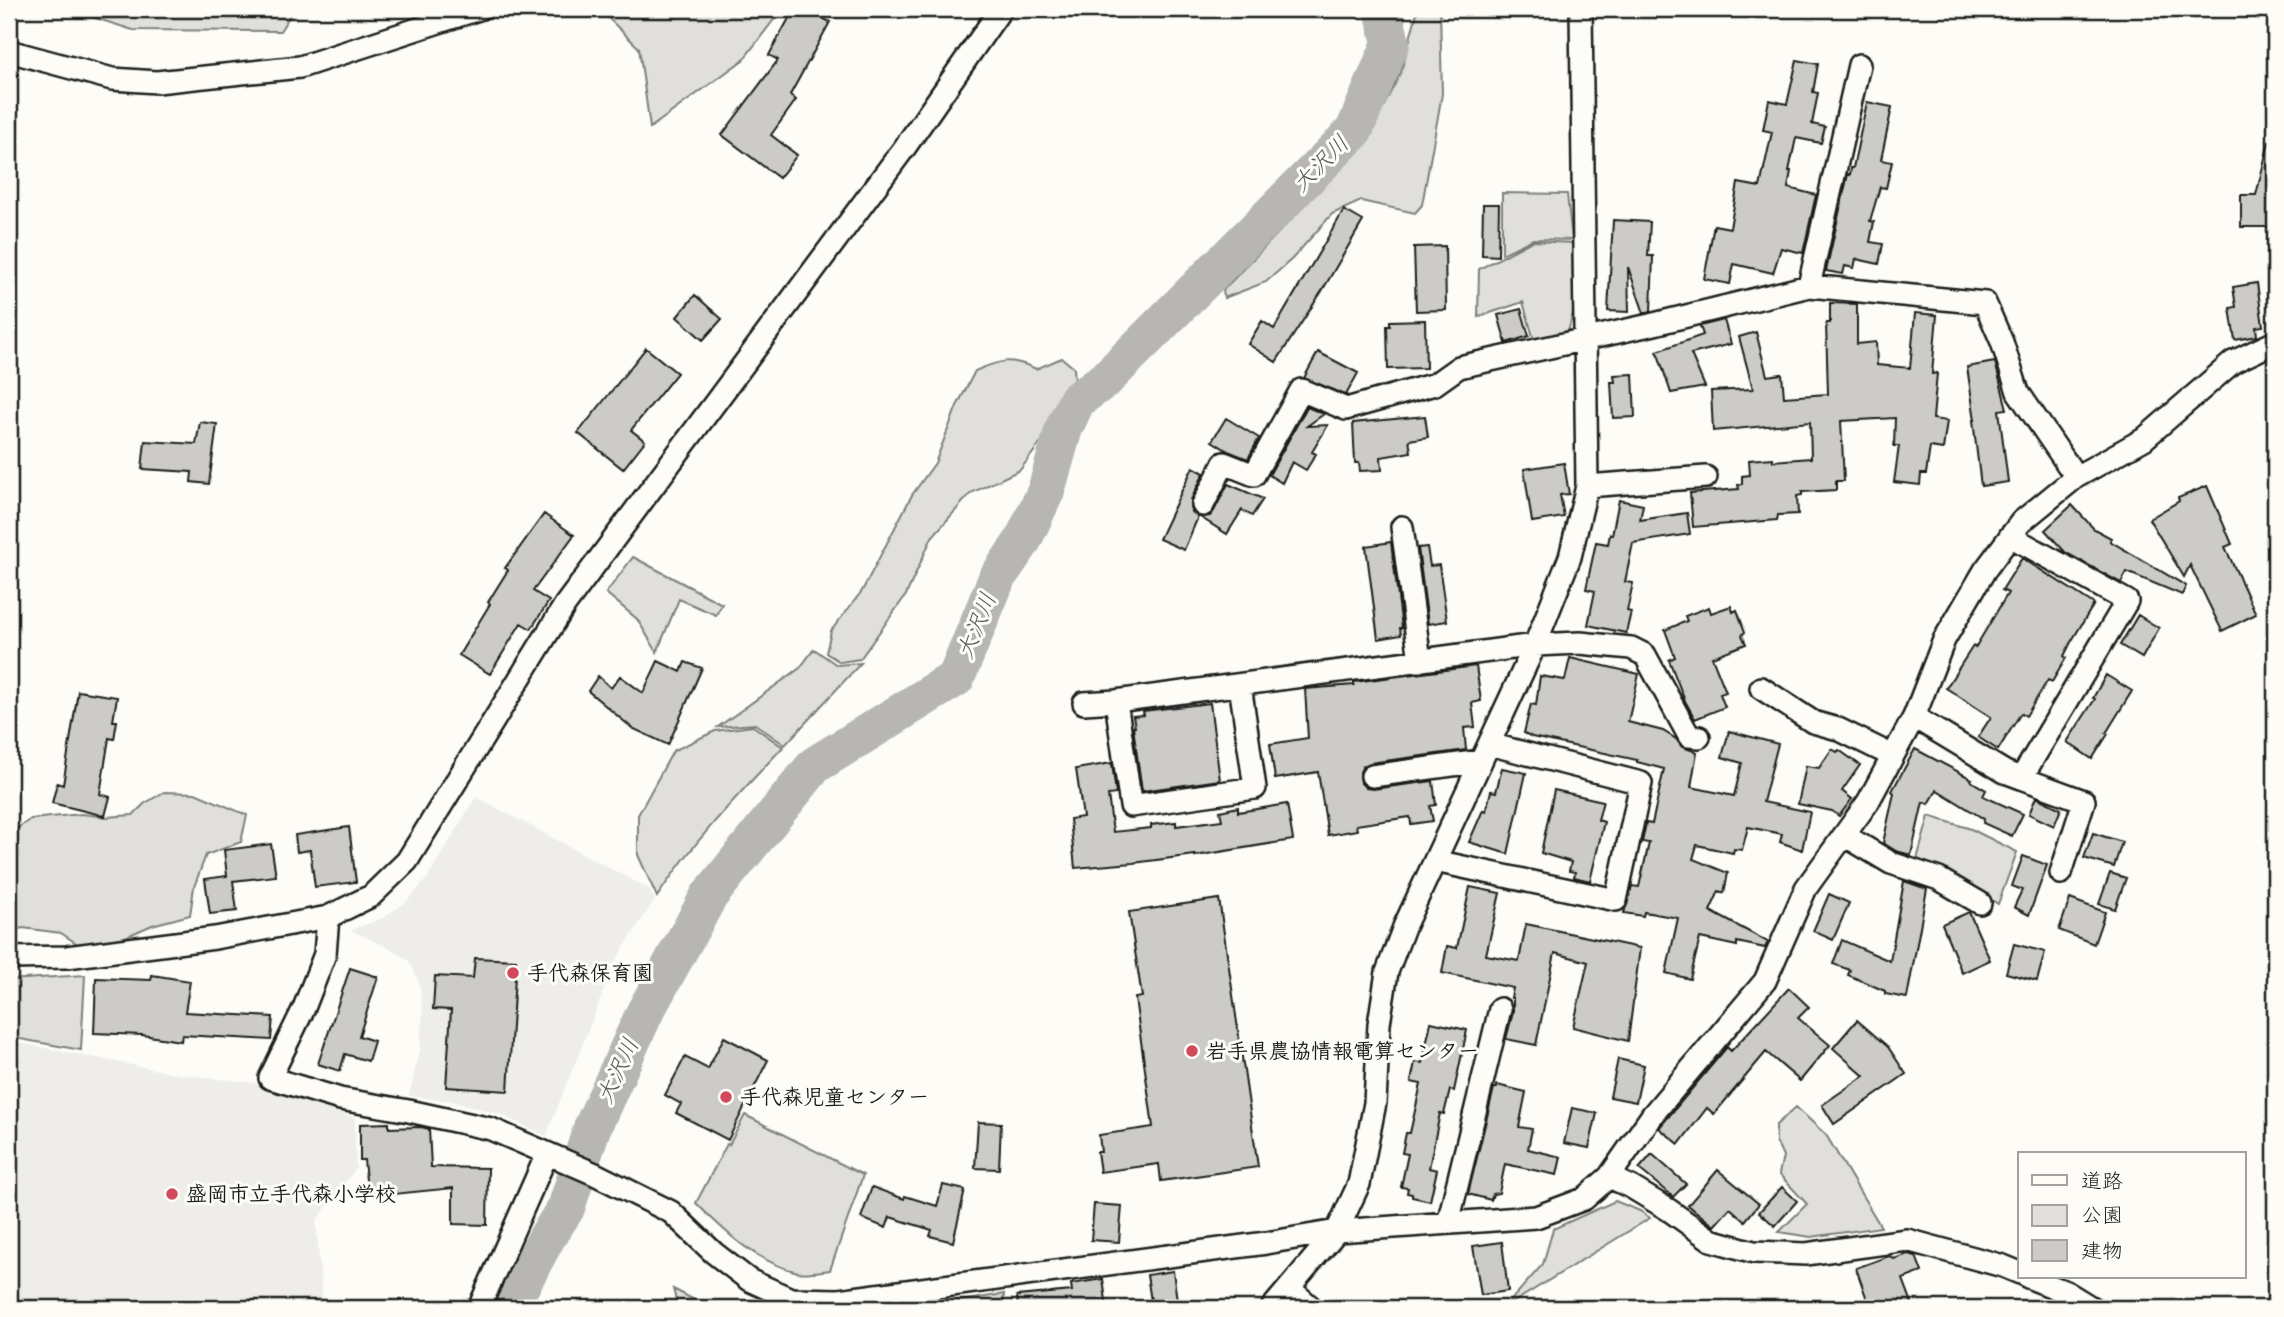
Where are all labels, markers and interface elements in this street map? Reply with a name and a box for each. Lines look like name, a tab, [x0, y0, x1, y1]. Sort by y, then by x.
water label: 大沢川	[1285, 128, 1357, 200]
water label: 大沢川	[949, 588, 1005, 664]
place label: 手代森保育園	[527, 959, 653, 988]
marker: 手代森保育園	[505, 965, 521, 981]
water label: 大沢川	[589, 1033, 647, 1109]
place label: 岩手県農協情報電算センター	[1206, 1037, 1479, 1066]
marker: 岩手県農協情報電算センター	[1184, 1043, 1200, 1059]
place label: 手代森児童センター	[740, 1083, 929, 1112]
marker: 手代森児童センター	[718, 1089, 734, 1105]
legend	[2018, 1152, 2246, 1278]
text: 道路	[2081, 1167, 2123, 1196]
place label: 盛岡市立手代森小学校	[186, 1180, 396, 1209]
marker: 盛岡市立手代森小学校	[164, 1186, 180, 1202]
text: 公園	[2081, 1201, 2123, 1230]
text: 建物	[2081, 1237, 2123, 1266]

